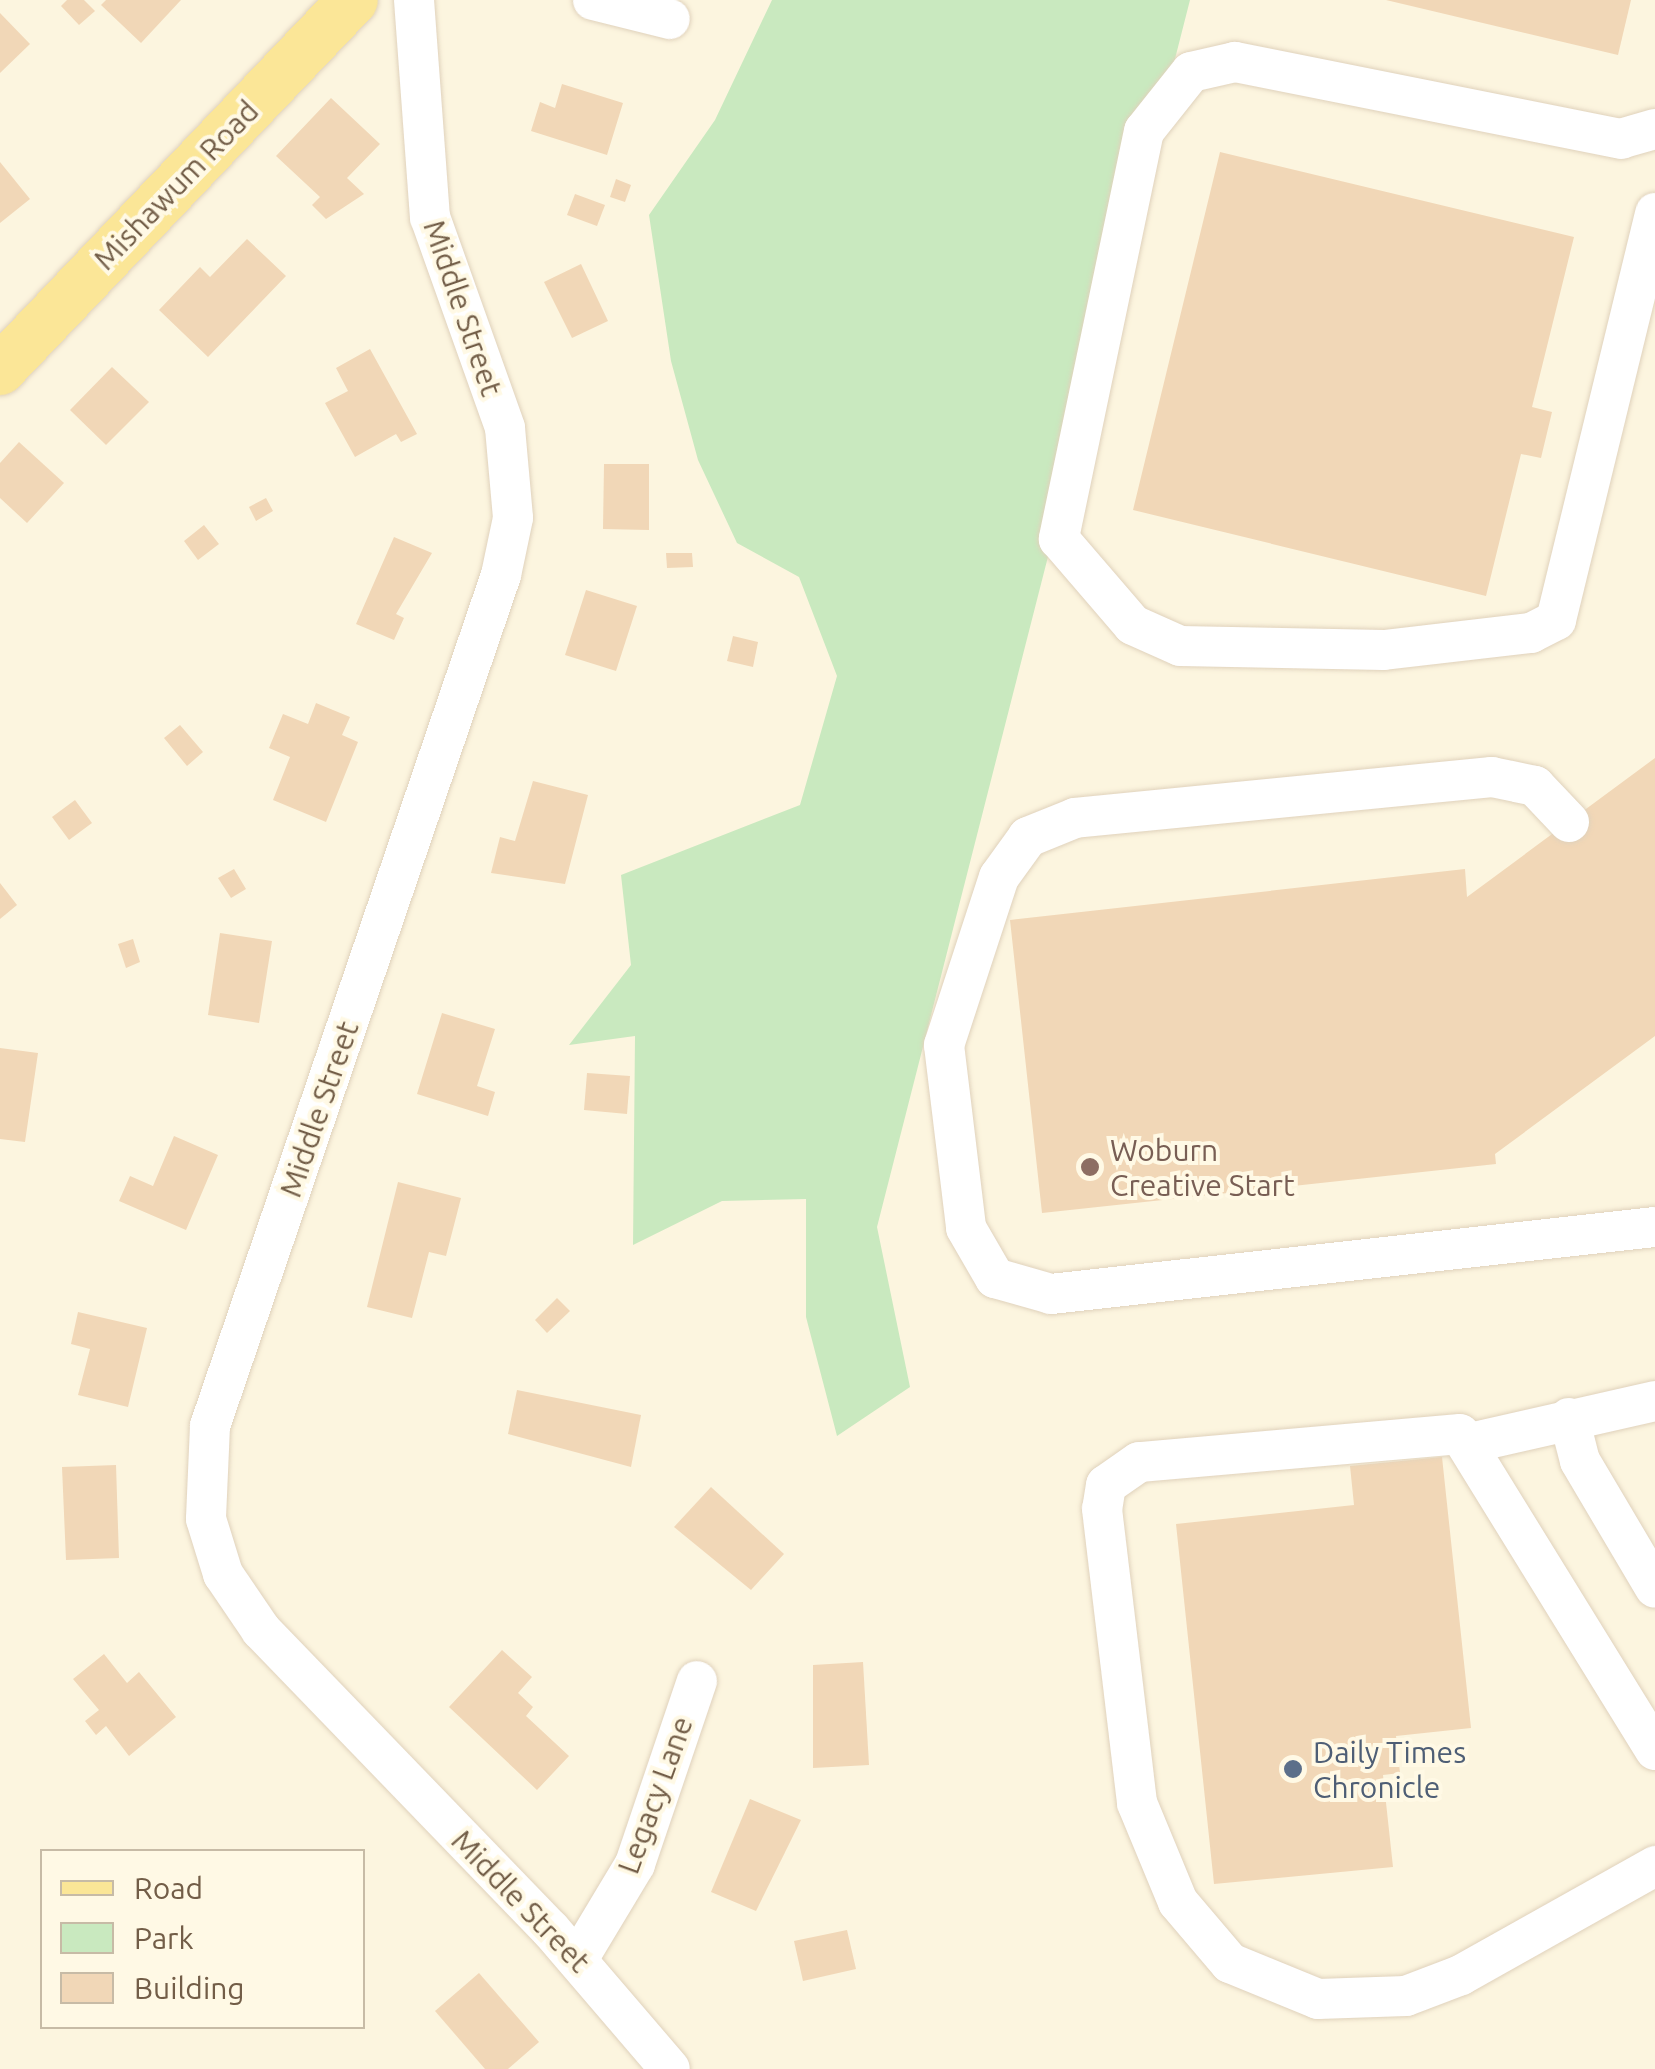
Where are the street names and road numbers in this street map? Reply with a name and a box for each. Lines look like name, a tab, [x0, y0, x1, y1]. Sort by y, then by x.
street label: Mishawum Road	[86, 93, 266, 277]
street label: Middle Street	[416, 215, 510, 401]
street label: Middle Street	[272, 1016, 366, 1202]
street label: Legacy Lane	[610, 1712, 700, 1878]
street label: Middle Street	[444, 1822, 598, 1980]

